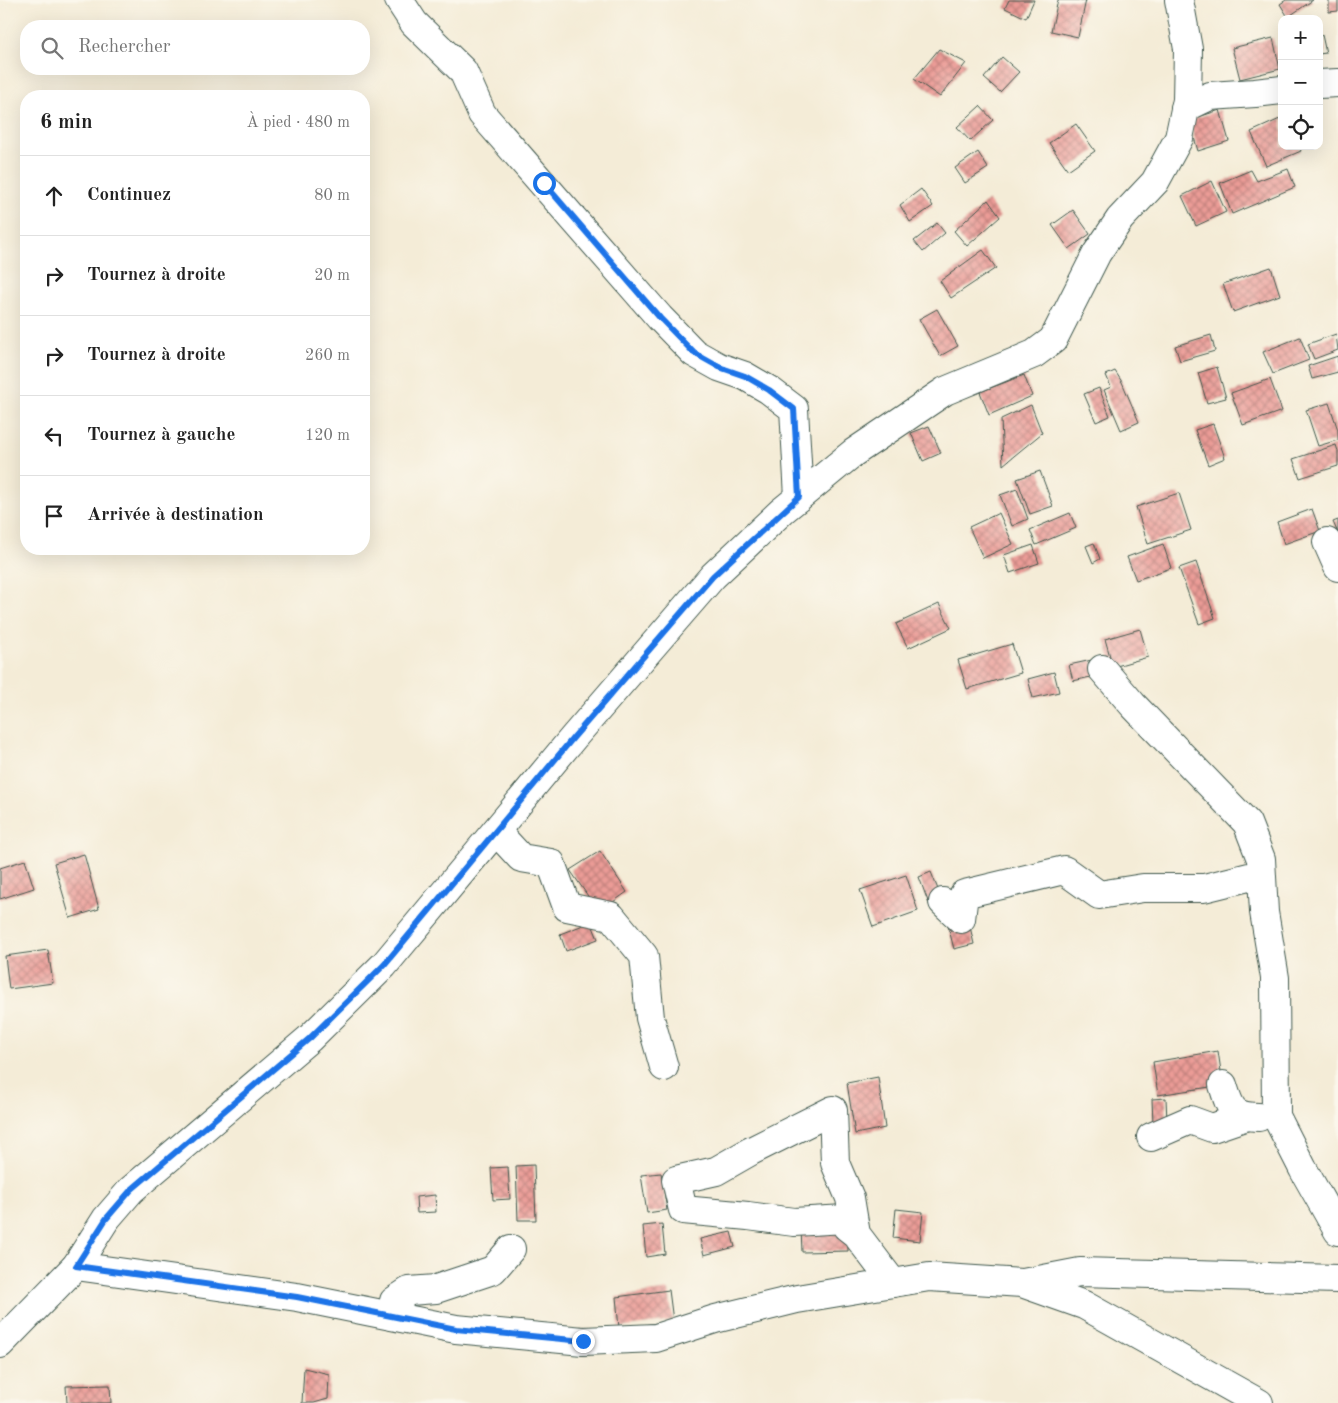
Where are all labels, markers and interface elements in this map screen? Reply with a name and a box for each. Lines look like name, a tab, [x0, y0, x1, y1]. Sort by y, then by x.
map controls	[1278, 15, 1323, 150]
button: +	[1278, 15, 1323, 60]
search box	[20, 20, 370, 75]
icon: search	[38, 34, 66, 62]
text: Rechercher	[78, 38, 171, 57]
button: −	[1278, 60, 1323, 105]
button: locate	[1278, 105, 1323, 150]
text: 6 min	[40, 112, 93, 133]
text: À pied · 480 m	[247, 115, 350, 131]
route start	[533, 172, 556, 195]
icon: ahead	[40, 182, 68, 210]
text: Continuez	[87, 186, 171, 205]
text: 80 m	[314, 188, 350, 204]
icon: right	[40, 262, 68, 290]
text: Tournez à droite	[87, 266, 226, 285]
text: 20 m	[314, 268, 350, 284]
icon: right	[40, 342, 68, 370]
text: Tournez à droite	[87, 346, 226, 365]
text: 260 m	[305, 348, 350, 364]
icon: left	[40, 422, 68, 450]
text: Tournez à gauche	[87, 426, 235, 445]
text: 120 m	[305, 428, 350, 444]
icon: arrive	[40, 502, 68, 530]
text: Arrivée à destination	[87, 506, 263, 525]
route end	[572, 1330, 595, 1353]

